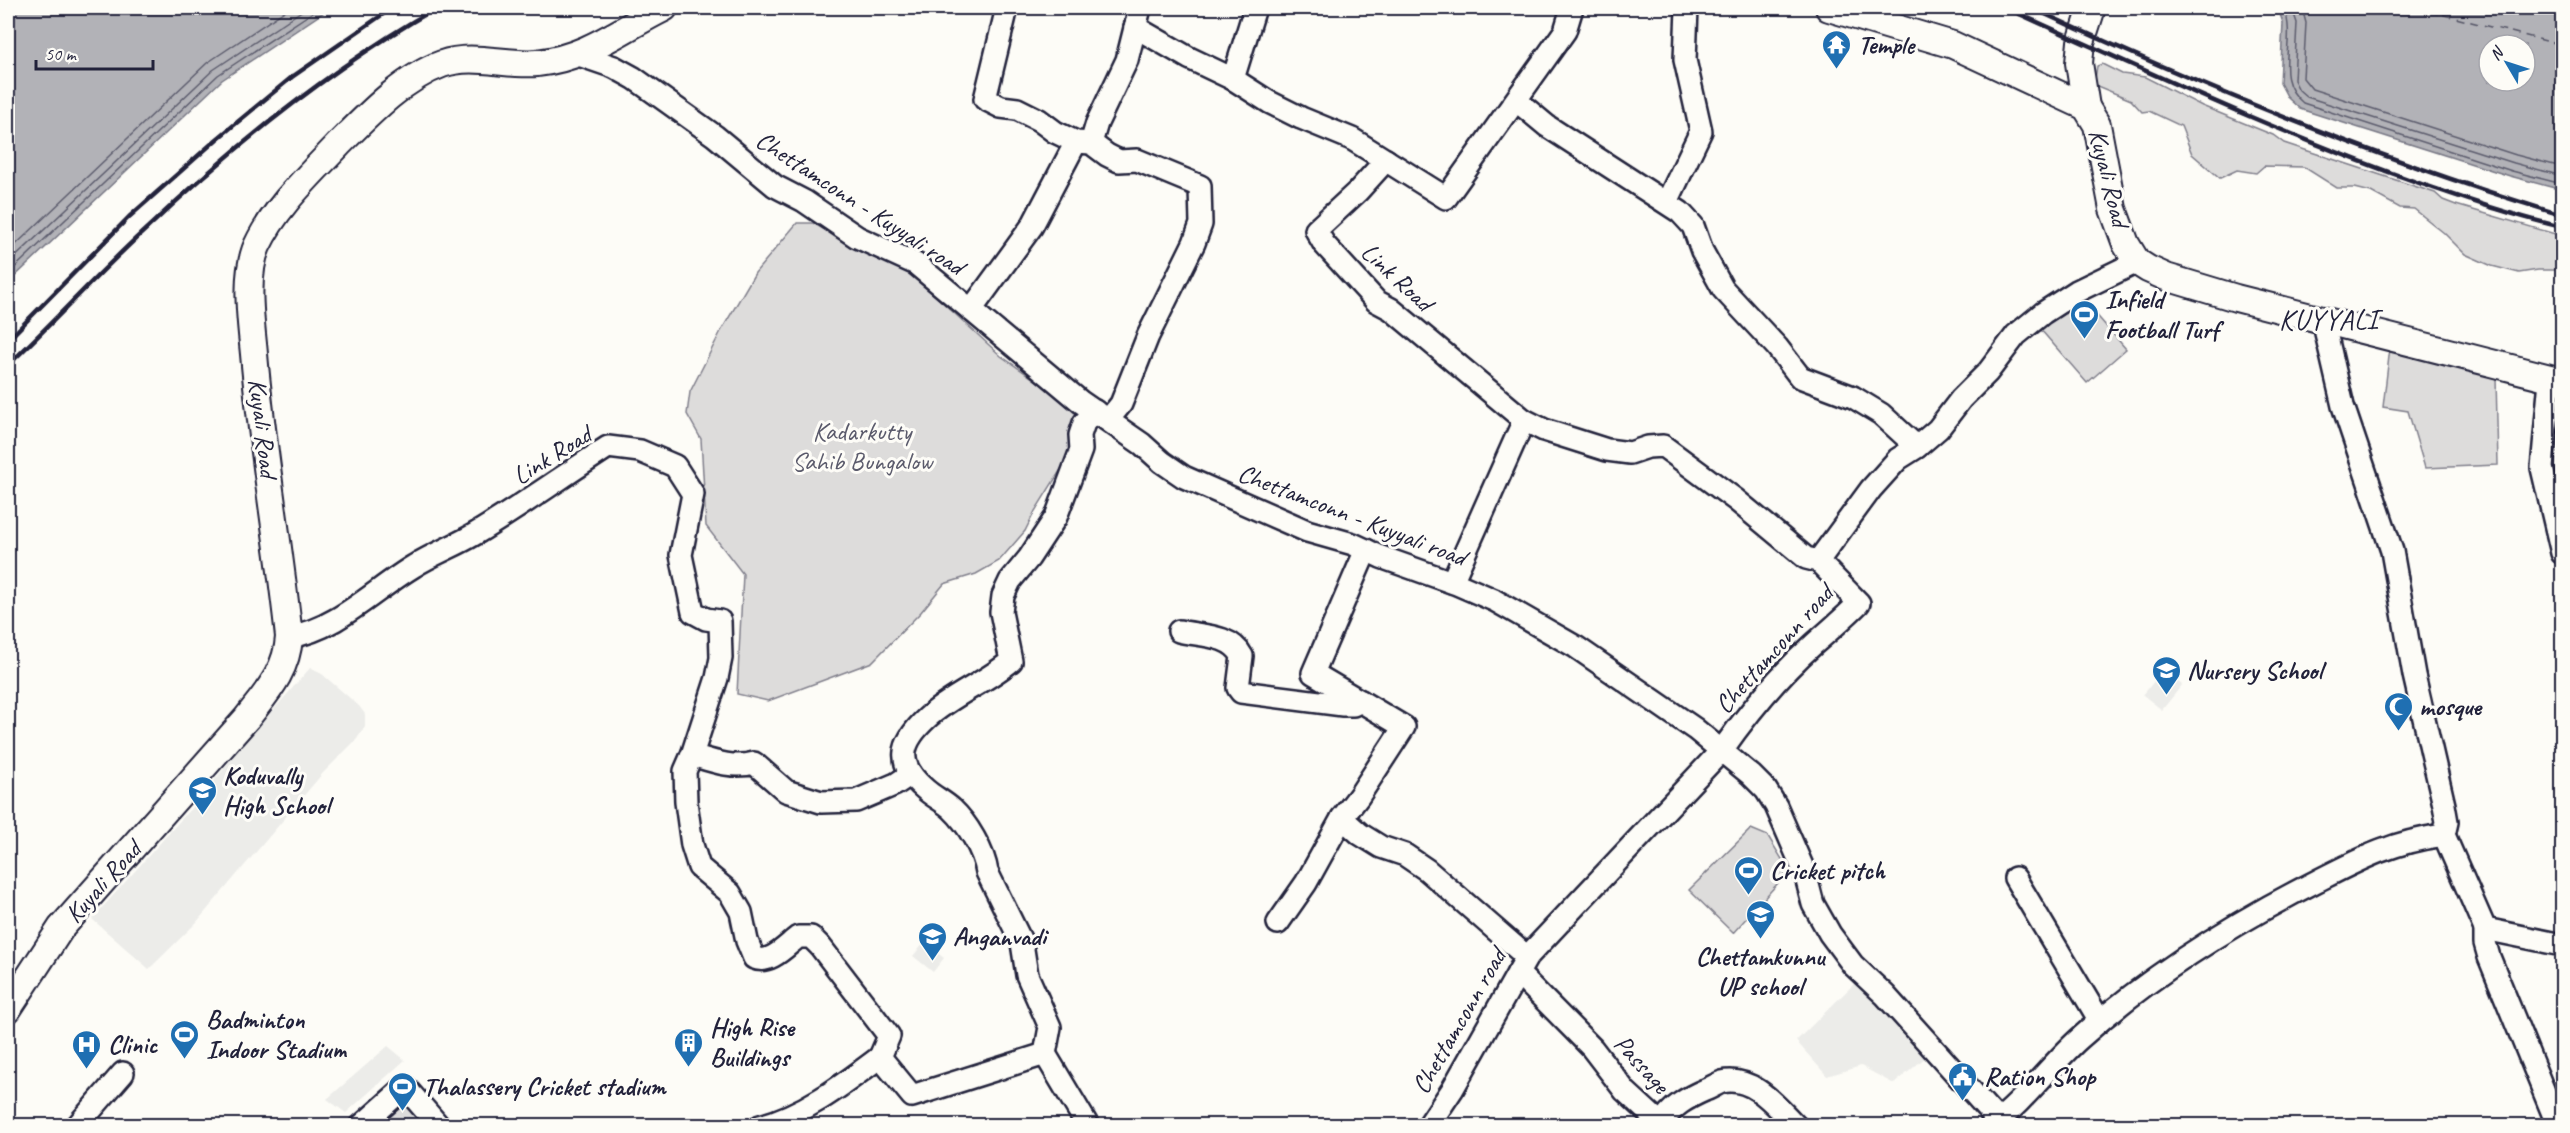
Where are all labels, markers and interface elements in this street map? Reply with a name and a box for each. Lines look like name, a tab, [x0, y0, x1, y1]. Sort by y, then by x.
temple icon: Temple	[1821, 28, 1853, 70]
place label: Temple	[1858, 28, 1917, 61]
scale bar	[36, 33, 153, 71]
north arrow	[2477, 33, 2537, 93]
text: N	[2485, 42, 2509, 64]
text: 50 m	[45, 43, 78, 65]
street label: Chettamconn - Kuyyali road	[750, 123, 973, 285]
street label: Kuyali Road	[2081, 126, 2138, 234]
street label: Link Road	[1354, 235, 1443, 321]
place label: Infield Football Turf	[2105, 283, 2225, 346]
sports icon: Infield Football Turf	[2068, 298, 2100, 340]
district label: KUYYALI	[2279, 302, 2383, 337]
street label: Kuyali Road	[241, 377, 286, 483]
park label: Kadarkutty Sahib Bungalow	[792, 415, 935, 478]
street label: Link Road	[506, 416, 601, 492]
street label: Chettamconn - Kuyyali road	[1233, 456, 1474, 575]
street label: Chettamconn road	[1707, 575, 1843, 720]
school or university icon: Nursery School	[2150, 654, 2182, 696]
place label: Nursery School	[2187, 654, 2327, 687]
mosque icon: mosque	[2382, 690, 2414, 732]
place label: mosque	[2419, 690, 2483, 723]
place label: Koduvally High School	[223, 759, 334, 822]
school or university icon: Koduvally High School	[186, 774, 218, 816]
street label: Kuyali Road	[57, 831, 151, 930]
sports icon: Cricket pitch	[1733, 854, 1765, 896]
place label: Cricket pitch	[1770, 854, 1886, 887]
school or university icon: Chettamkunnu UP school	[1744, 898, 1776, 940]
school or university icon: Anganvadi	[916, 920, 948, 962]
place label: Anganvadi	[953, 920, 1050, 953]
street label: Chettamconn road	[1404, 939, 1516, 1099]
place label: Chettamkunnu UP school	[1696, 940, 1827, 1003]
place label: Badminton Indoor Stadium	[206, 1003, 347, 1066]
place label: High Rise Buildings	[710, 1011, 796, 1074]
sports icon: Badminton Indoor Stadium	[169, 1018, 201, 1060]
building icon: High Rise Buildings	[673, 1026, 705, 1068]
hospital icon: Clinic	[71, 1028, 103, 1070]
place label: Clinic	[108, 1028, 158, 1061]
street label: Passage	[1607, 1028, 1678, 1102]
public building icon: Ration Shop	[1947, 1060, 1979, 1102]
place label: Ration Shop	[1984, 1060, 2097, 1093]
sports icon: Thalassery Cricket stadium	[386, 1070, 418, 1112]
place label: Thalassery Cricket stadium	[423, 1070, 667, 1103]

